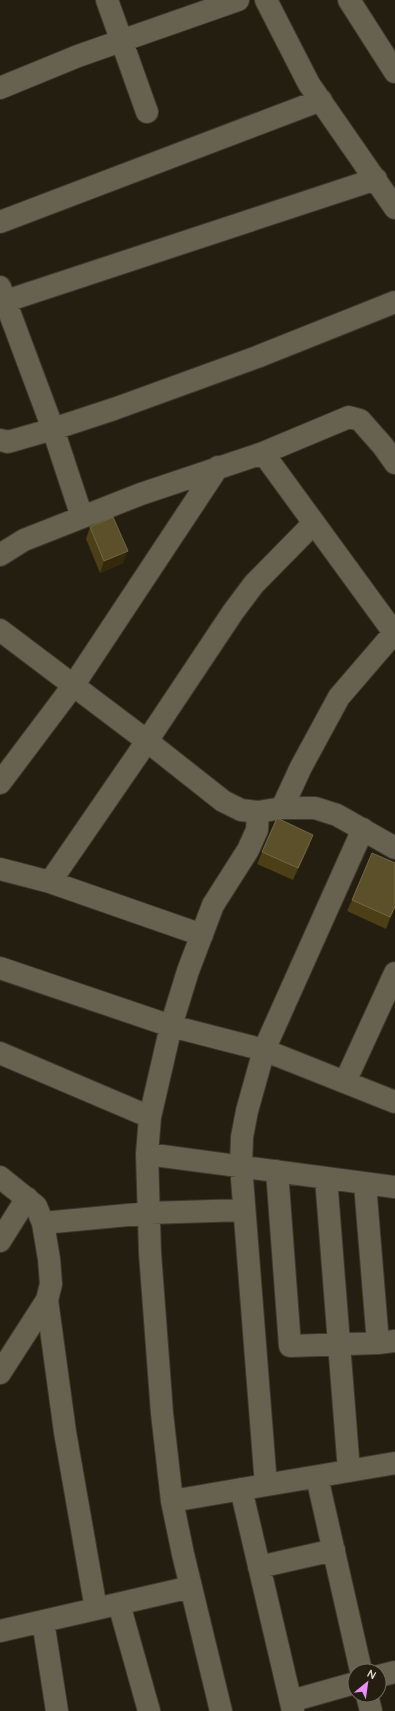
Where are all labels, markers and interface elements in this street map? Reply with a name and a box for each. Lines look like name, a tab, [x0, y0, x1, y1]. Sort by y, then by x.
north arrow	[347, 1663, 387, 1703]
text: N	[365, 1666, 379, 1682]

